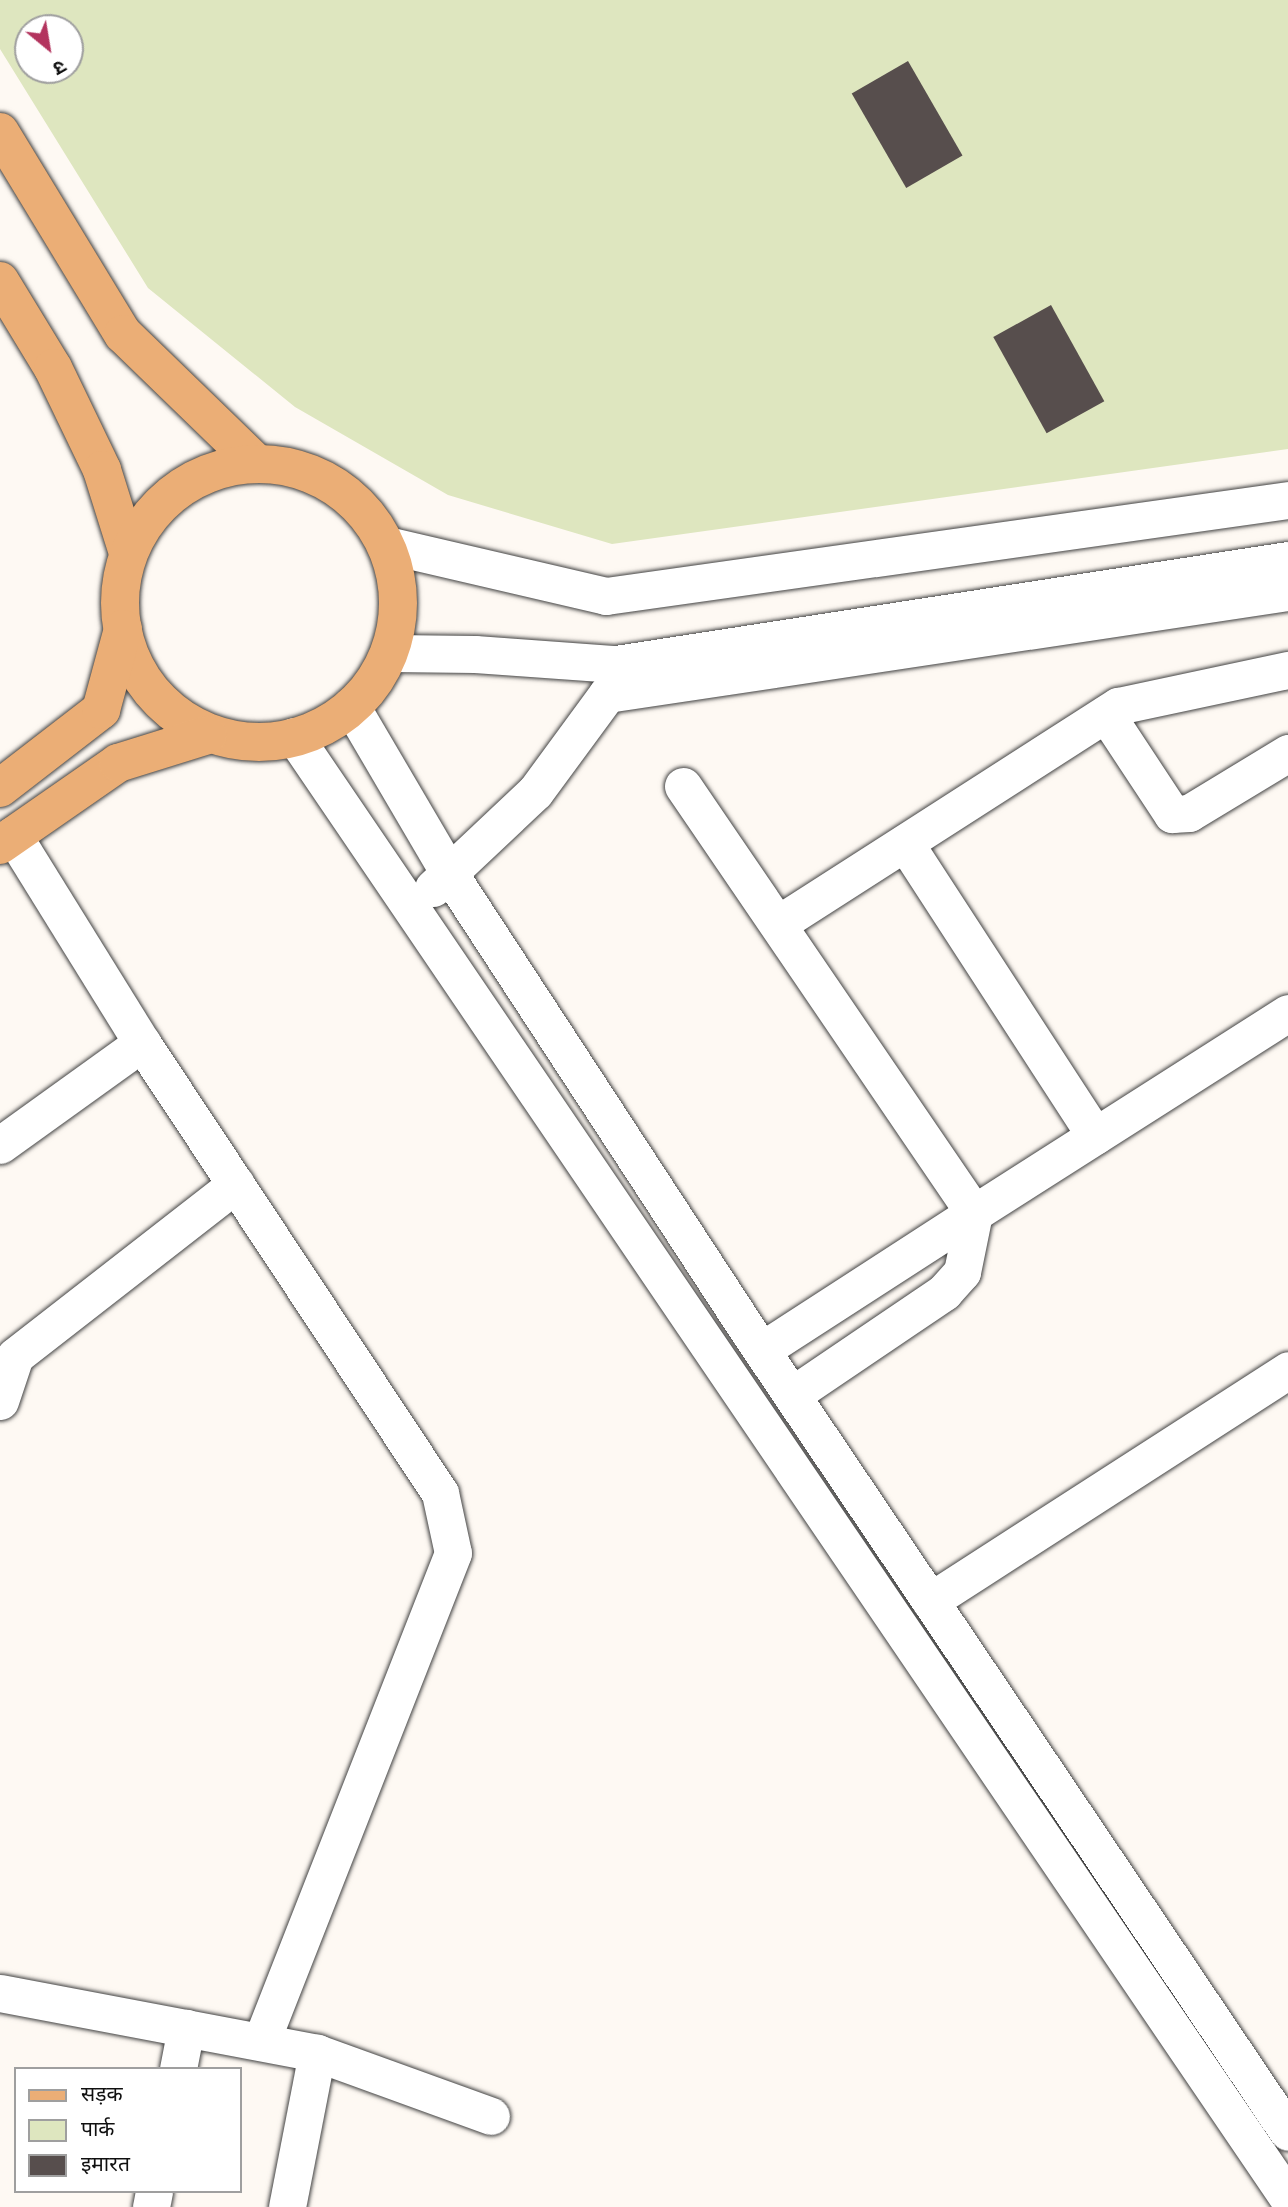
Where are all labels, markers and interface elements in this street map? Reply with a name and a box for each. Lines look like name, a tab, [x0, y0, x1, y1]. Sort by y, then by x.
north arrow	[14, 14, 84, 84]
text: उ	[48, 52, 70, 79]
legend	[14, 2067, 242, 2193]
text: सड़क	[81, 2082, 123, 2110]
text: पार्क	[81, 2117, 115, 2145]
text: इमारत	[81, 2152, 130, 2180]

